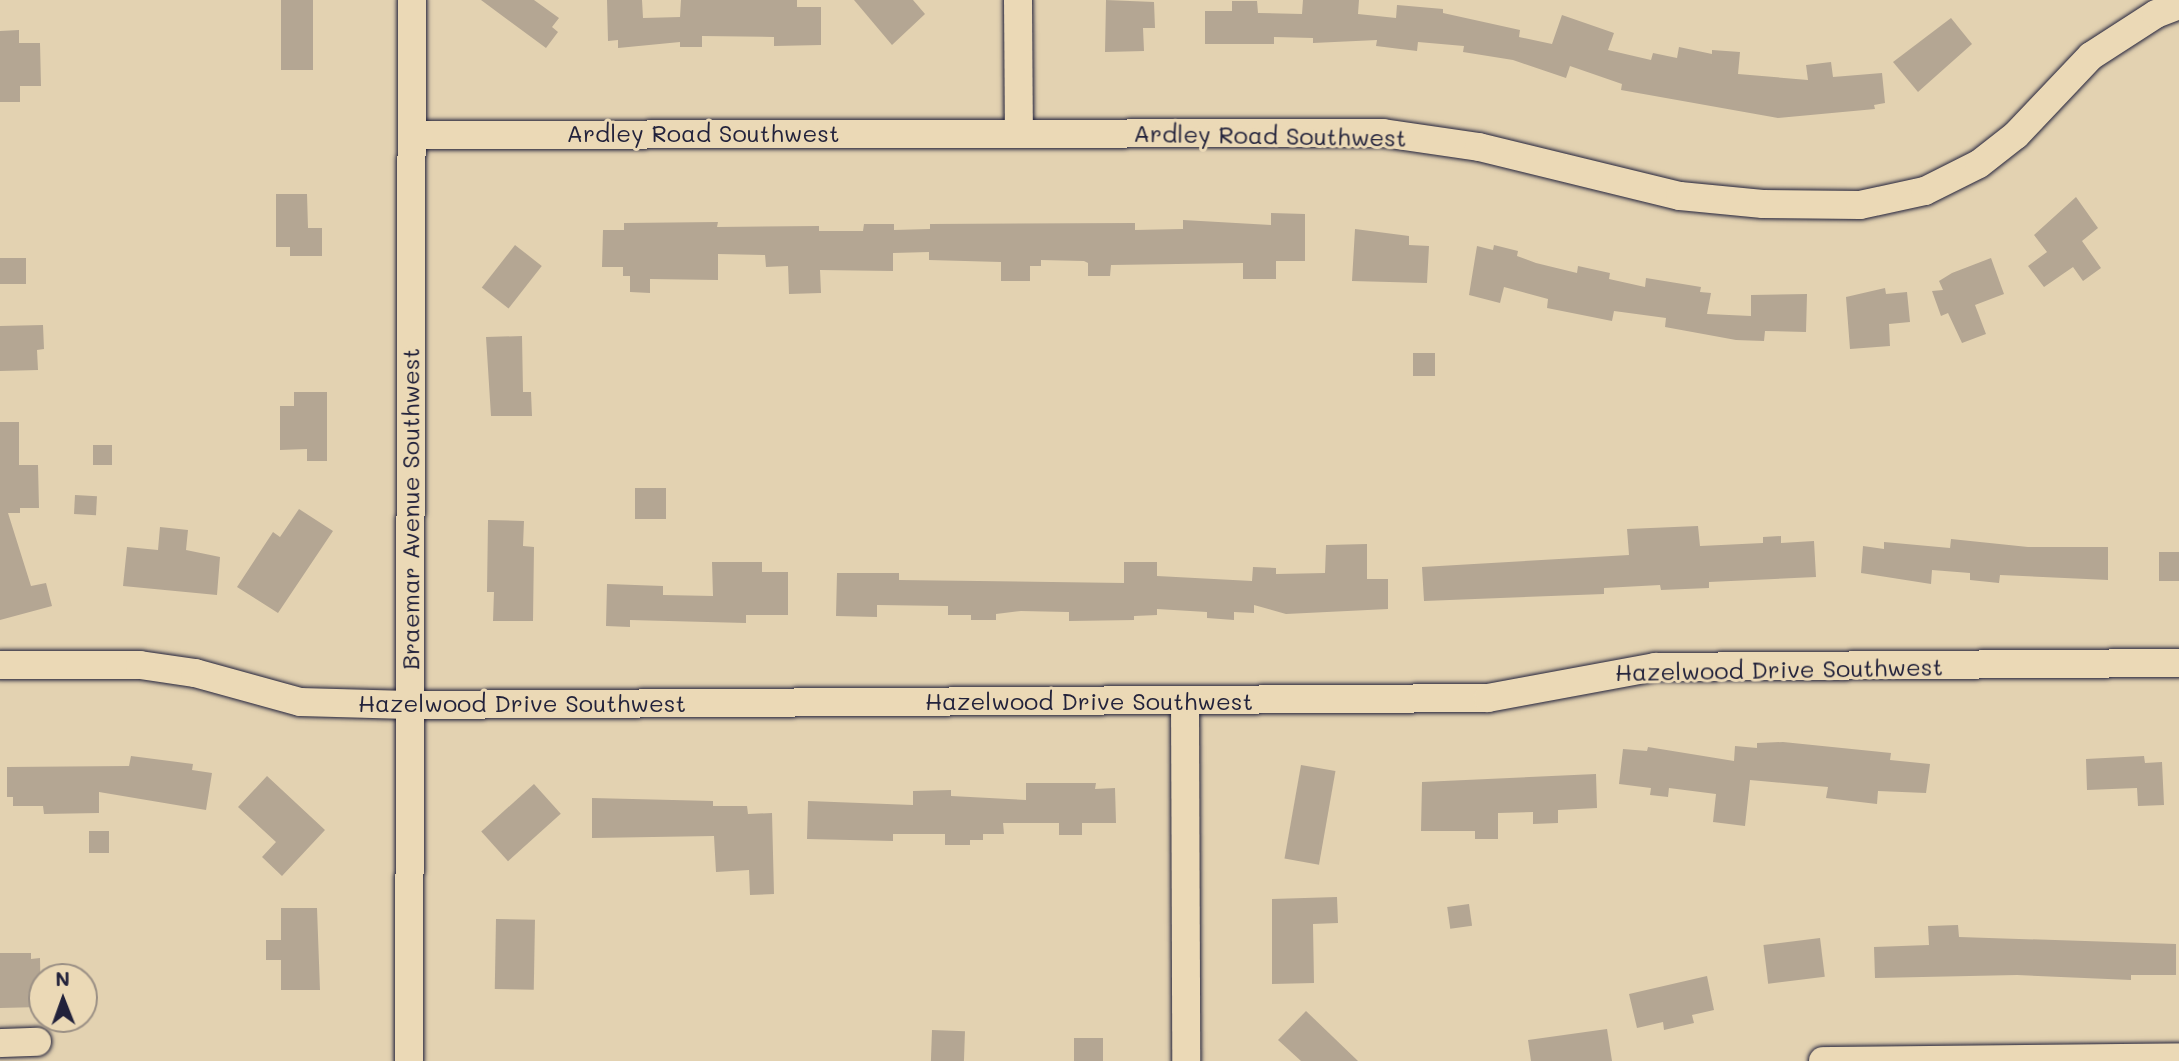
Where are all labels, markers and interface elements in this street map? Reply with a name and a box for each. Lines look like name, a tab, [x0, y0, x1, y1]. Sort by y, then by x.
street label: Ardley Road Southwest	[1133, 118, 1407, 152]
street label: Ardley Road Southwest	[566, 119, 840, 147]
street label: Braemar Avenue Southwest	[396, 348, 424, 670]
street label: Hazelwood Drive Southwest	[1615, 652, 1943, 686]
street label: Hazelwood Drive Southwest	[925, 687, 1253, 715]
street label: Hazelwood Drive Southwest	[358, 689, 686, 717]
north arrow	[28, 963, 98, 1033]
text: N	[55, 966, 70, 991]

